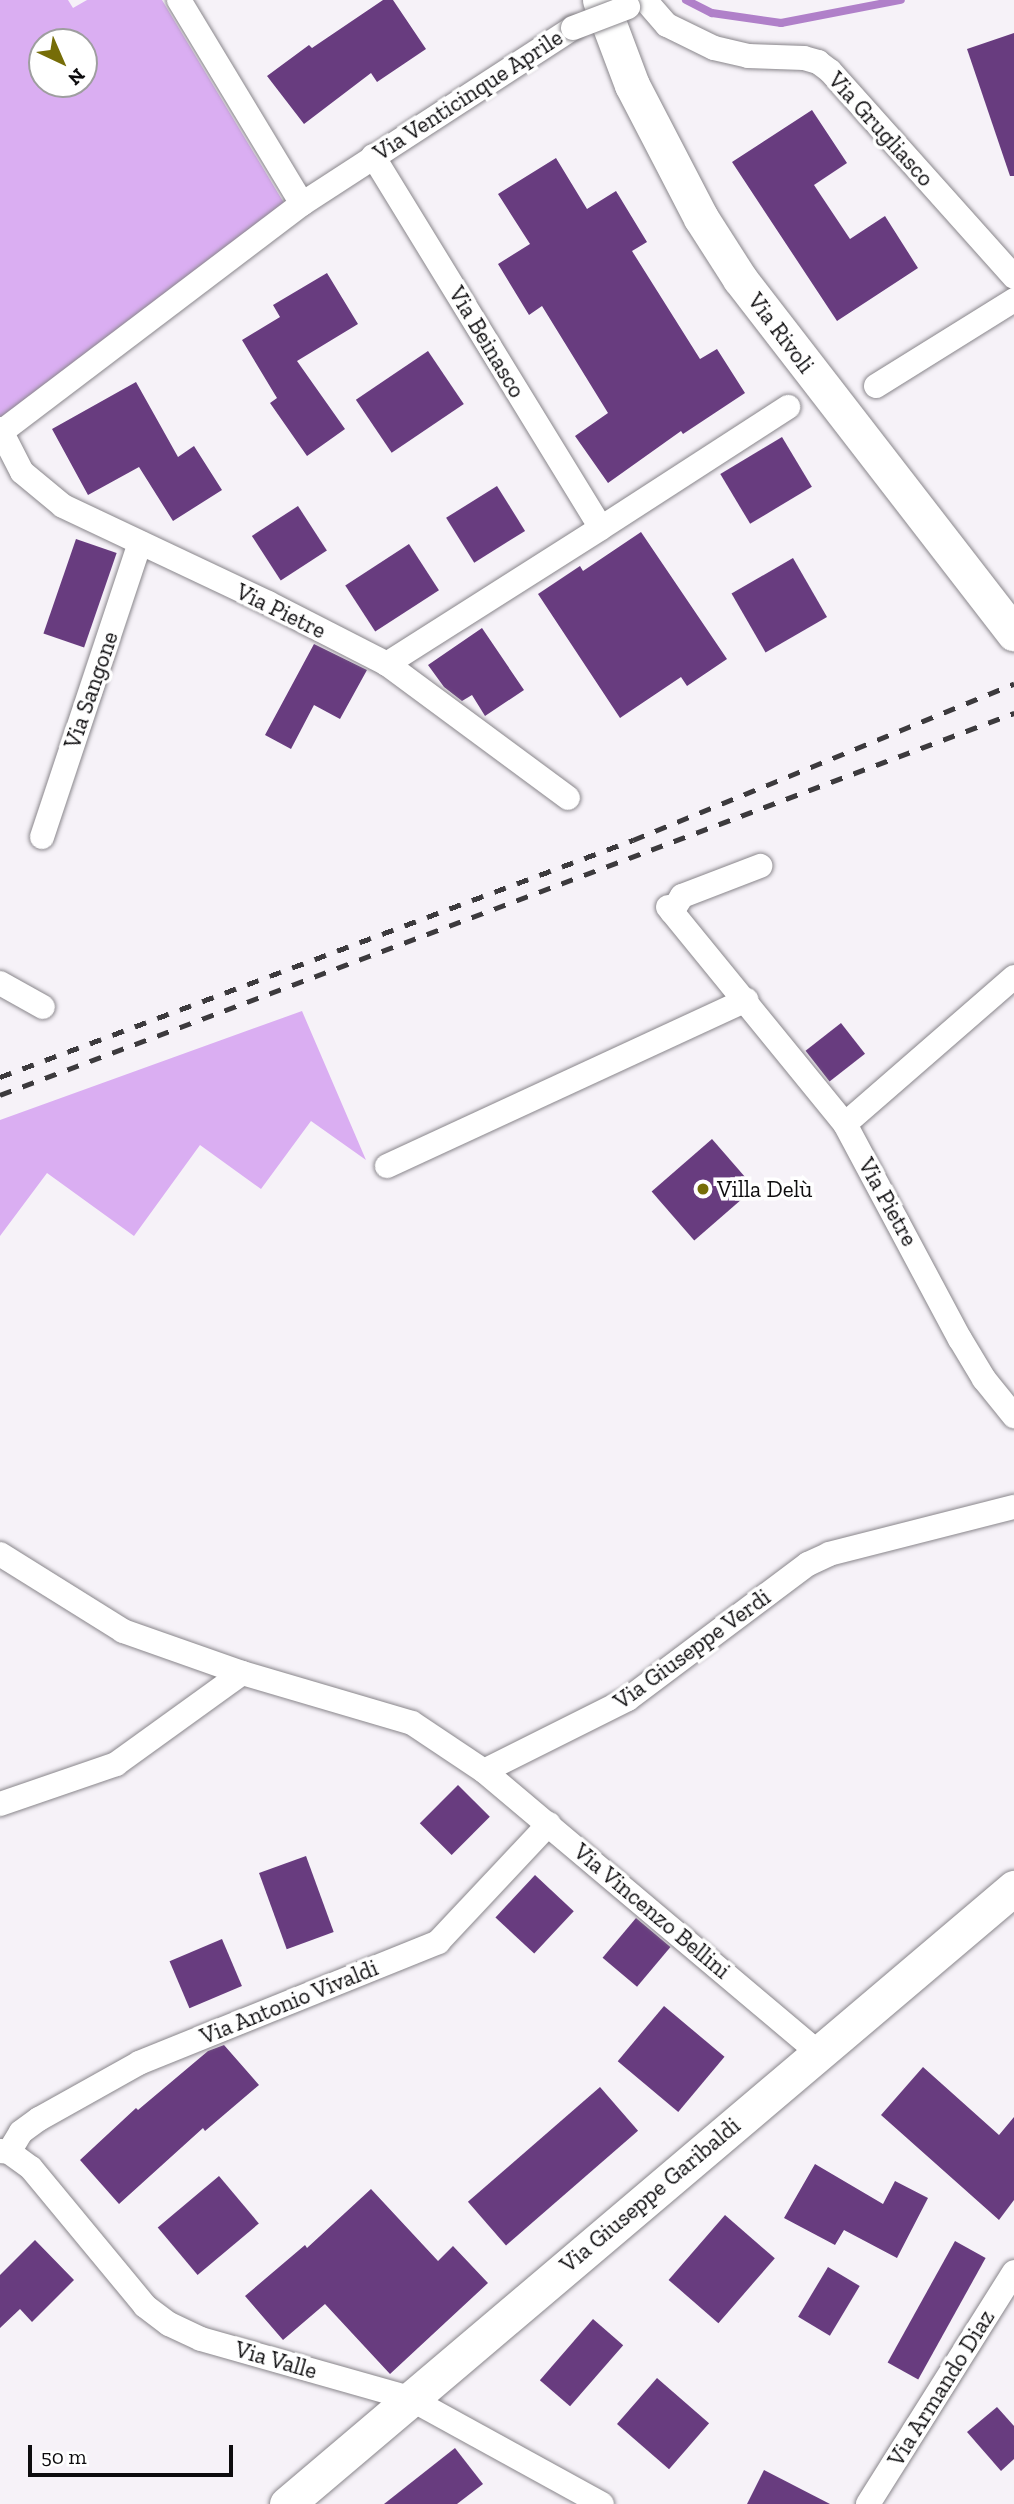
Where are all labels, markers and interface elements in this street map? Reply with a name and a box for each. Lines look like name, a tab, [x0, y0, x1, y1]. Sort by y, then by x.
street label: Via Venticinque Aprile	[368, 23, 568, 167]
north arrow	[28, 28, 98, 98]
text: N	[63, 64, 90, 90]
street label: Via Grugliasco	[822, 66, 940, 192]
street label: Via Beinasco	[443, 281, 531, 403]
street label: Via Rivoli	[742, 287, 820, 379]
street label: Via Pietre	[232, 577, 330, 645]
street label: Via Sangone	[58, 628, 124, 752]
street label: Via Pietre	[852, 1153, 924, 1251]
place label: Villa Delù	[717, 1175, 813, 1203]
marker: Villa Delù	[695, 1181, 711, 1197]
street label: Via Giuseppe Verdi	[608, 1583, 776, 1715]
street label: Via Vincenzo Bellini	[568, 1837, 736, 1985]
street label: Via Antonio Vivaldi	[195, 1953, 383, 2051]
street label: Via Giuseppe Garibaldi	[554, 2112, 746, 2278]
street label: Via Armando Diaz	[882, 2304, 1000, 2472]
street label: Via Valle	[231, 2335, 321, 2385]
scale bar	[32, 2430, 236, 2474]
text: 50 m	[41, 2444, 87, 2469]

